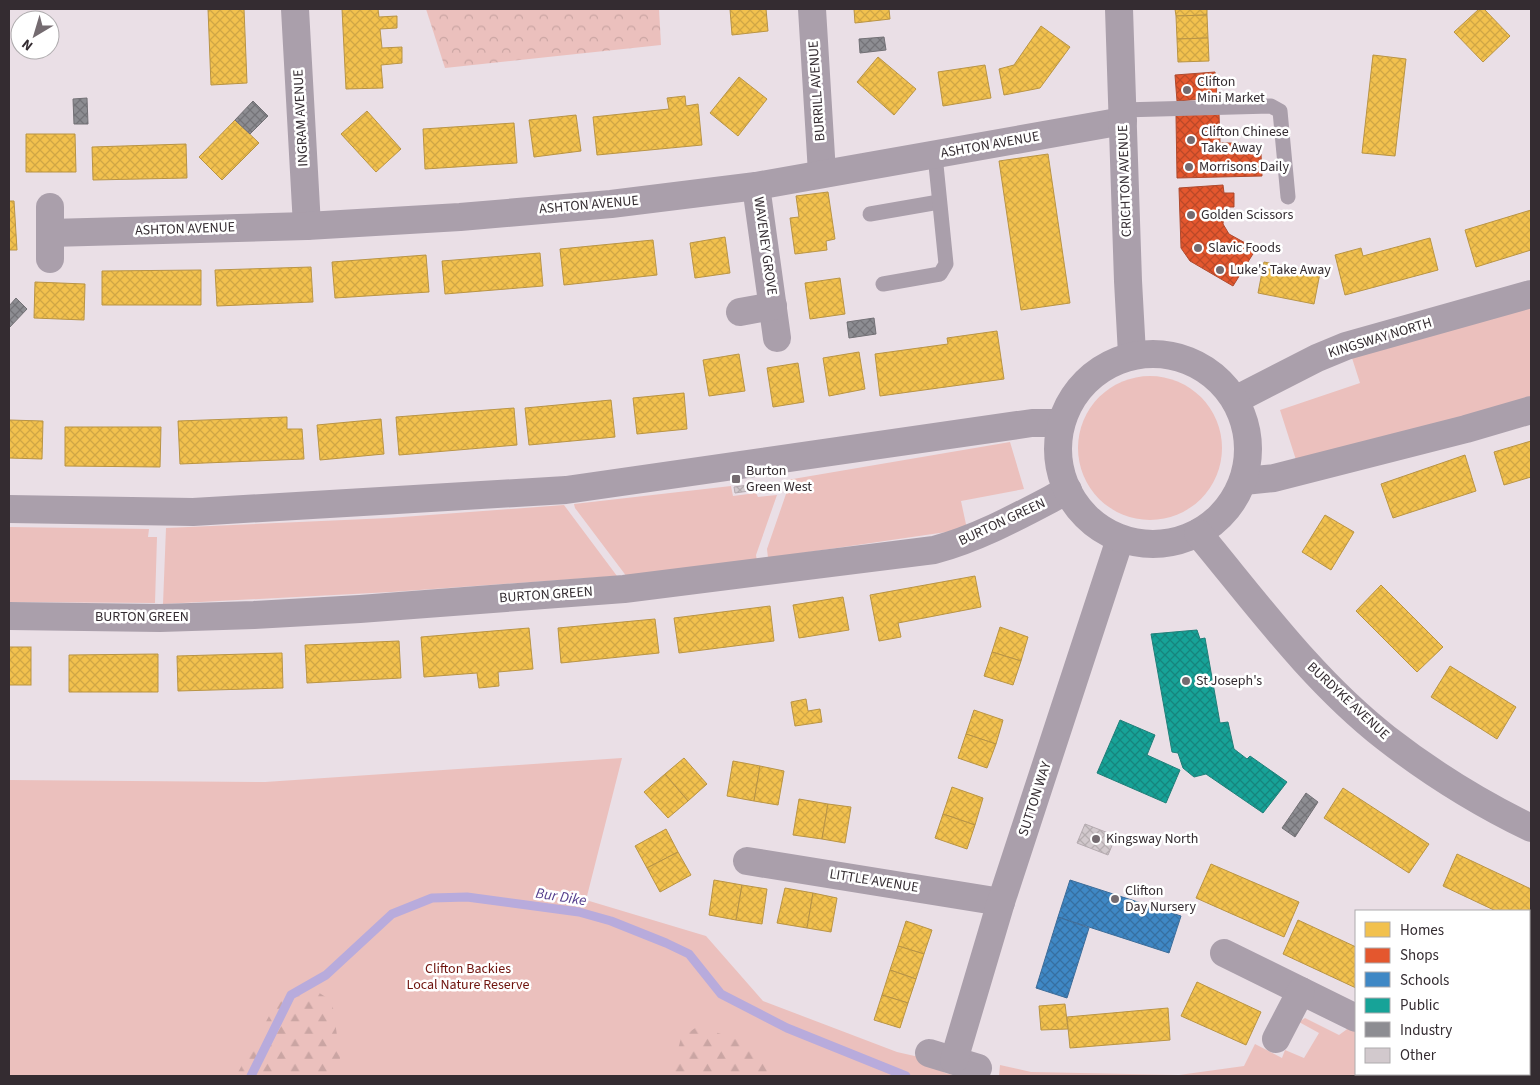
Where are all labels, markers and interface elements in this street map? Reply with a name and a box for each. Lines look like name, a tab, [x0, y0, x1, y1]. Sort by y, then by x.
north arrow	[10, 10, 60, 60]
text: N	[18, 34, 37, 55]
street label: BURRILL AVENUE	[804, 40, 830, 142]
street label: INGRAM AVENUE	[288, 69, 314, 167]
place label: Clifton Mini Market	[1197, 72, 1265, 108]
marker: Clifton Mini Market	[1181, 84, 1193, 96]
place label: Clifton Chinese Take Away	[1201, 122, 1289, 158]
street label: CRICHTON AVENUE	[1113, 124, 1137, 238]
street label: ASHTON AVENUE	[939, 126, 1041, 164]
marker: Clifton Chinese Take Away	[1185, 134, 1197, 146]
place label: Morrisons Daily	[1199, 157, 1289, 177]
marker: Morrisons Daily	[1183, 161, 1195, 173]
street label: ASHTON AVENUE	[538, 191, 640, 219]
street label: WAVENEY GROVE	[748, 195, 782, 297]
place label: Golden Scissors	[1201, 205, 1293, 225]
marker: Golden Scissors	[1185, 209, 1197, 221]
street label: ASHTON AVENUE	[135, 217, 235, 241]
place label: Slavic Foods	[1208, 238, 1281, 258]
marker: Slavic Foods	[1192, 242, 1204, 254]
place label: Luke's Take Away	[1230, 260, 1331, 280]
marker: Luke's Take Away	[1214, 264, 1226, 276]
street label: KINGSWAY NORTH	[1326, 313, 1434, 363]
place label: Burton Green West	[746, 461, 812, 497]
marker: Burton Green West	[730, 473, 742, 485]
street label: BURTON GREEN	[955, 493, 1049, 551]
street label: BURTON GREEN	[499, 582, 593, 608]
street label: BURTON GREEN	[95, 607, 189, 627]
street label: BURDYKE AVENUE	[1302, 658, 1394, 744]
place label: St Joseph's	[1196, 671, 1262, 691]
marker: St Joseph's	[1180, 675, 1192, 687]
street label: SUTTON WAY	[1014, 759, 1057, 839]
place label: Kingsway North	[1106, 829, 1198, 849]
marker: Kingsway North	[1090, 833, 1102, 845]
street label: LITTLE AVENUE	[828, 864, 920, 898]
place label: Clifton Day Nursery	[1125, 881, 1197, 917]
water label: Bur Dike	[534, 883, 588, 911]
marker: Clifton Day Nursery	[1109, 893, 1121, 905]
legend	[1355, 910, 1530, 1075]
text: Homes	[1400, 920, 1444, 941]
text: Shops	[1400, 945, 1439, 966]
park label: Clifton Backies Local Nature Reserve	[407, 959, 529, 995]
text: Schools	[1400, 970, 1449, 991]
text: Public	[1400, 995, 1439, 1016]
text: Industry	[1400, 1020, 1452, 1041]
text: Other	[1400, 1045, 1437, 1066]

